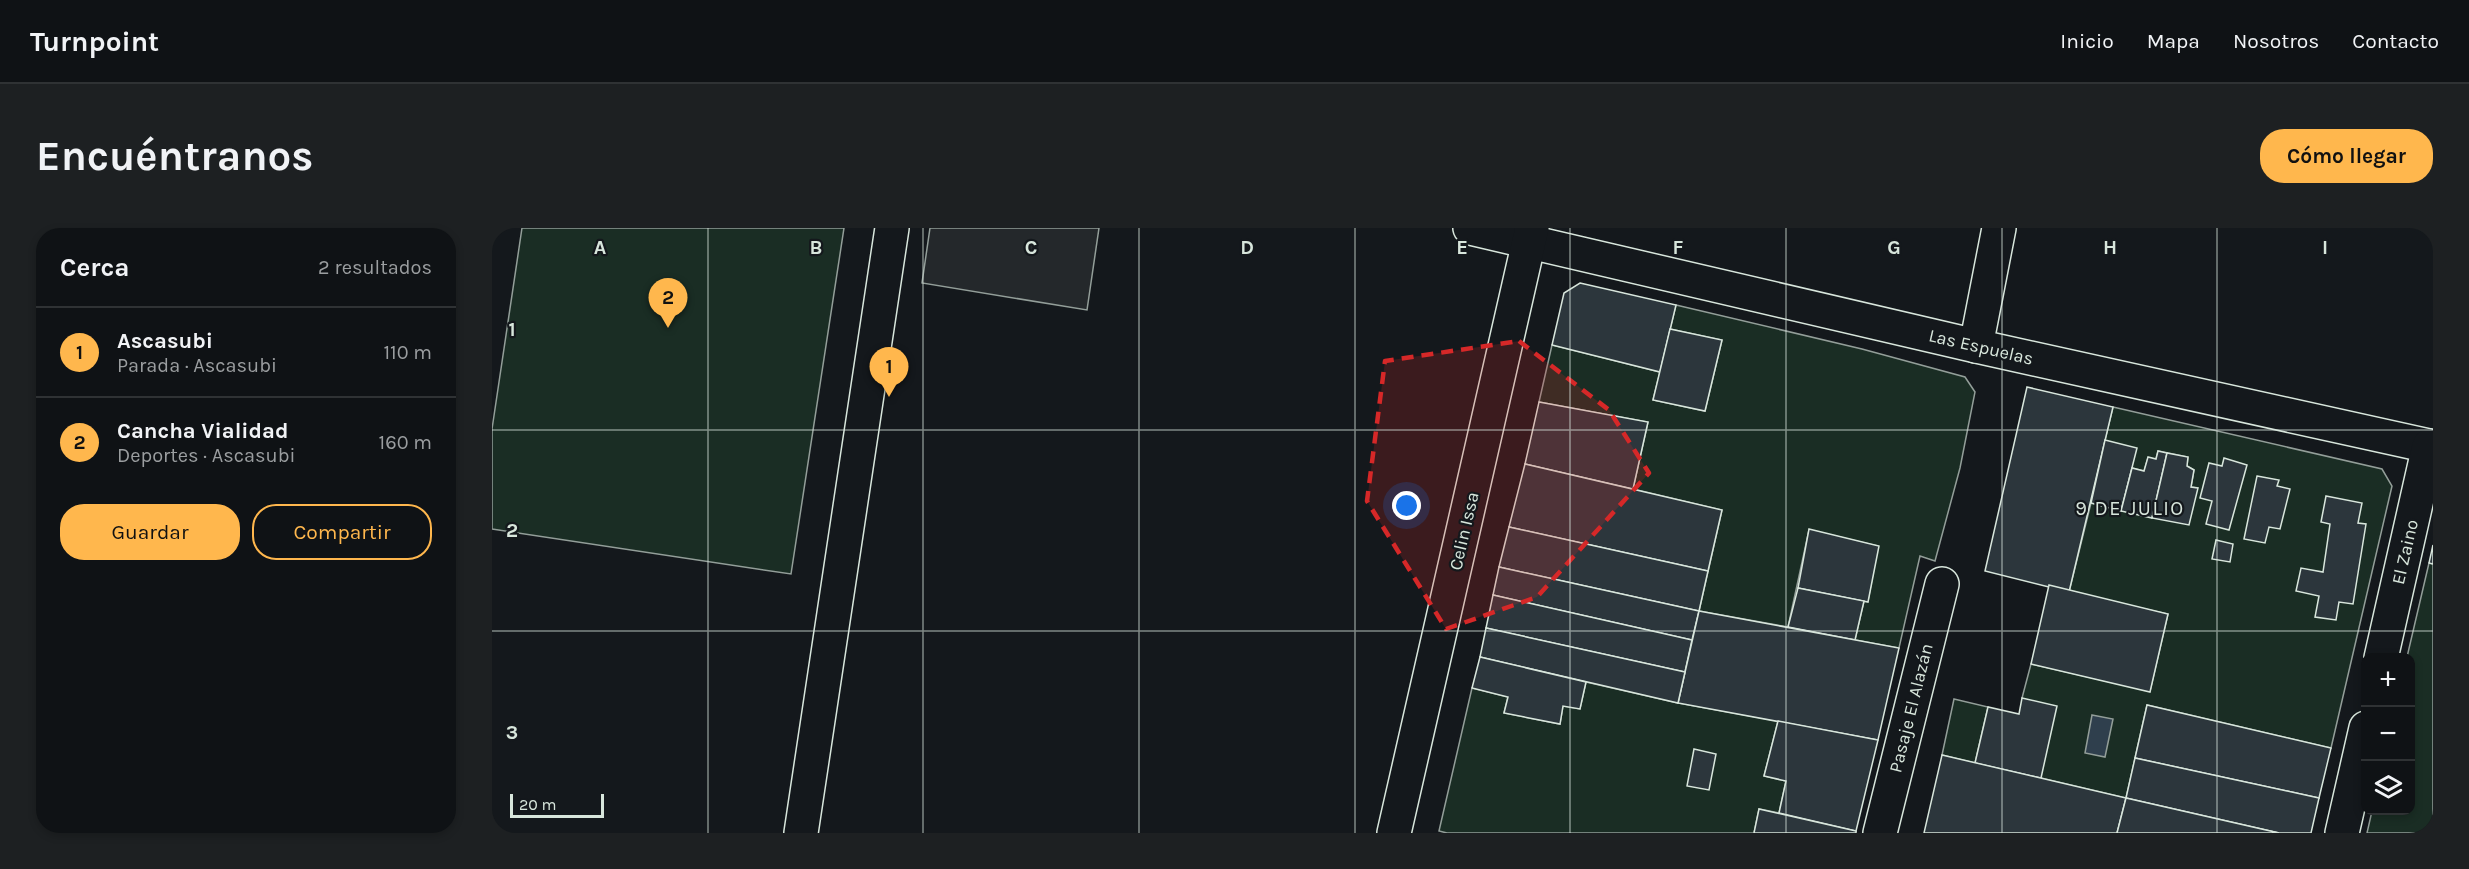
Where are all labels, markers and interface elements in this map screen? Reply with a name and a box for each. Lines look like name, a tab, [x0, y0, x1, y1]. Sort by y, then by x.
text: Turnpoint	[30, 25, 159, 58]
text: Inicio	[2060, 29, 2114, 53]
text: Mapa	[2147, 29, 2200, 53]
text: Nosotros	[2233, 29, 2319, 53]
text: Contacto	[2352, 29, 2439, 53]
button: Cómo llegar	[2260, 129, 2433, 183]
text: Encuéntranos	[36, 131, 314, 181]
text: A	[594, 236, 607, 259]
text: B	[810, 236, 822, 259]
text: C	[1025, 236, 1037, 259]
text: D	[1240, 236, 1254, 259]
text: E	[1456, 236, 1468, 259]
text: F	[1673, 236, 1684, 259]
text: G	[1887, 236, 1901, 259]
text: H	[2103, 236, 2117, 259]
text: I	[2322, 236, 2328, 259]
text: Cerca	[60, 252, 129, 283]
text: 2 resultados	[318, 256, 432, 279]
pin: 2	[648, 279, 687, 328]
text: 1	[508, 318, 516, 341]
street label: Las Espuelas	[1927, 324, 2035, 370]
text: Ascasubi	[117, 328, 213, 354]
text: 1	[76, 341, 83, 364]
text: 110 m	[383, 341, 432, 364]
pin: 1	[870, 348, 908, 397]
text: Parada · Ascasubi	[117, 354, 277, 377]
text: Cancha Vialidad	[117, 418, 288, 444]
text: 2	[73, 431, 86, 454]
text: 160 m	[379, 431, 432, 454]
text: Deportes · Ascasubi	[117, 444, 295, 467]
street label: Celin Issa	[1444, 490, 1484, 572]
your location	[1392, 491, 1421, 520]
district label: 9 DE JULIO	[2075, 497, 2185, 520]
button: Guardar	[60, 504, 240, 560]
button: Compartir	[252, 504, 432, 560]
street label: El Zaino	[2387, 517, 2423, 587]
text: 2	[506, 519, 518, 542]
street label: Pasaje El Alazán	[1884, 641, 1938, 775]
map controls	[2361, 653, 2415, 815]
button: +	[2361, 653, 2415, 707]
button: −	[2361, 707, 2415, 761]
text: 3	[506, 721, 518, 744]
button: layers	[2361, 761, 2415, 815]
scale bar	[510, 791, 604, 818]
text: 20 m	[519, 795, 557, 814]

